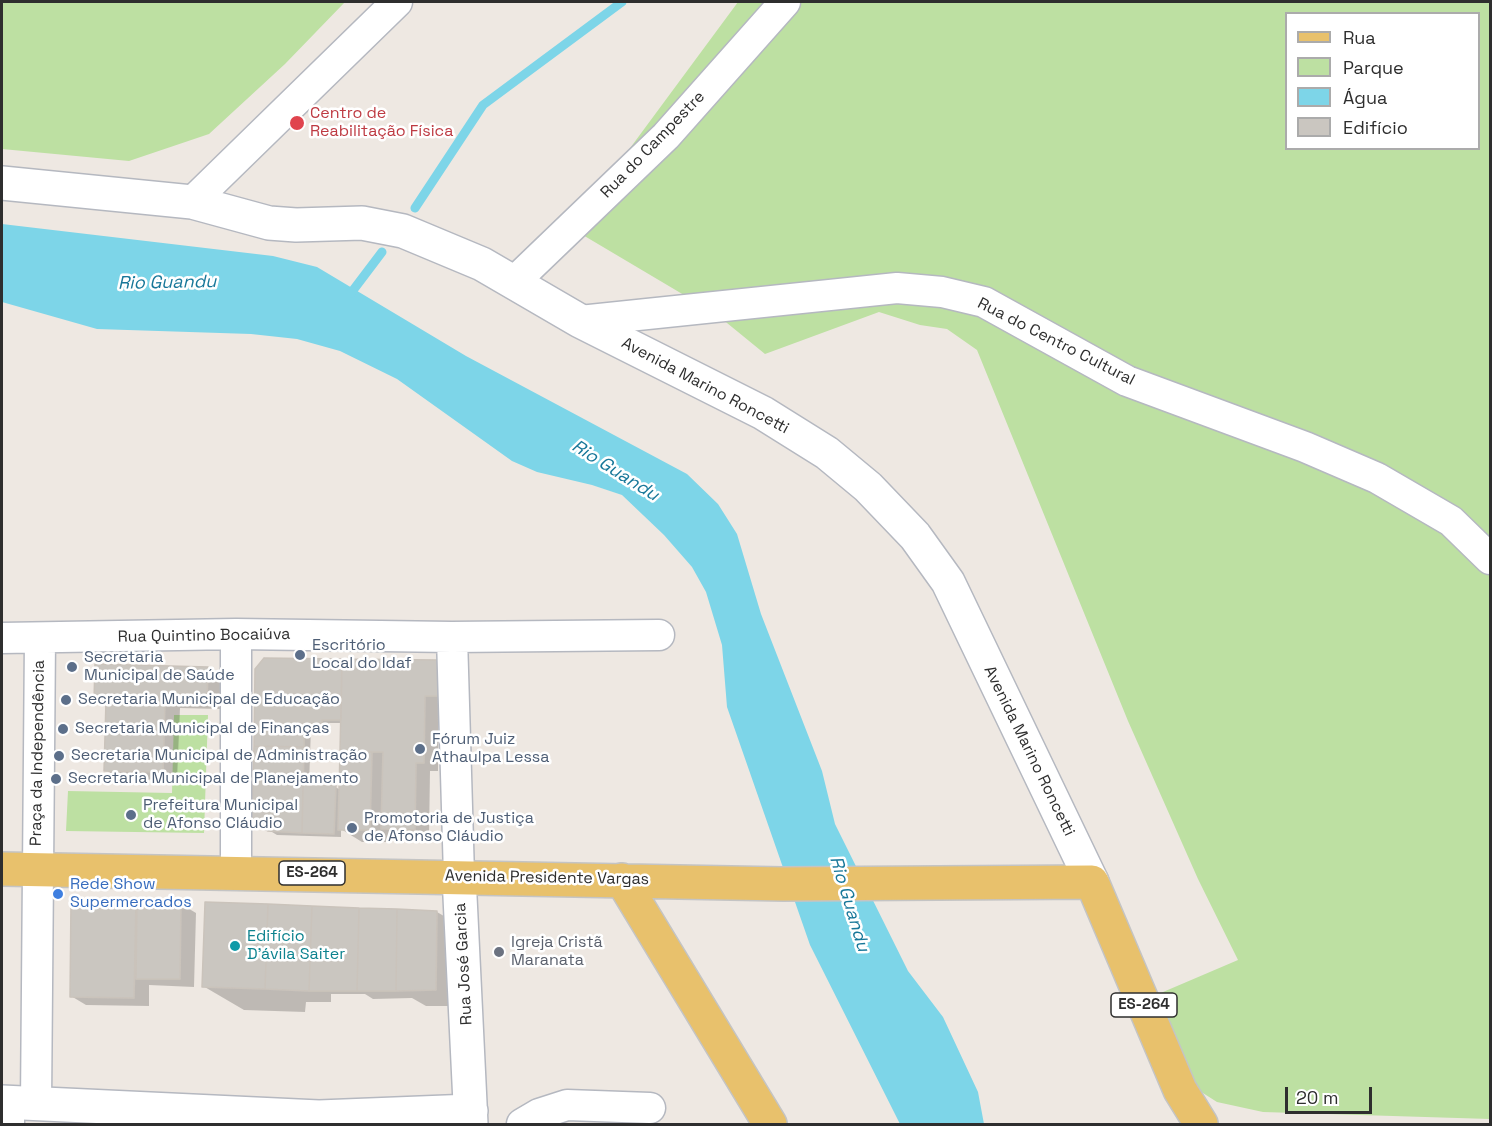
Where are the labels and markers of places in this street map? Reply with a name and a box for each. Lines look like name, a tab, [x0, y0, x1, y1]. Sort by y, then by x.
place label: Centro de Reabilitação Física	[310, 104, 453, 142]
marker: Centro de Reabilitação Física	[288, 114, 306, 132]
place label: Escritório Local do Idaf	[312, 636, 412, 674]
place label: Secretaria Municipal de Saúde	[84, 648, 235, 686]
marker: Escritório Local do Idaf	[293, 648, 307, 662]
marker: Secretaria Municipal de Saúde	[65, 660, 79, 674]
place label: Secretaria Municipal de Educação	[78, 690, 340, 710]
marker: Secretaria Municipal de Educação	[59, 693, 73, 707]
place label: Secretaria Municipal de Finanças	[75, 719, 329, 739]
marker: Secretaria Municipal de Finanças	[56, 722, 70, 736]
place label: Fórum Juiz Athaulpa Lessa	[432, 730, 549, 768]
marker: Fórum Juiz Athaulpa Lessa	[413, 742, 427, 756]
place label: Secretaria Municipal de Administração	[71, 746, 367, 766]
marker: Secretaria Municipal de Administração	[52, 749, 66, 763]
place label: Secretaria Municipal de Planejamento	[68, 769, 359, 789]
marker: Secretaria Municipal de Planejamento	[49, 772, 63, 786]
place label: Prefeitura Municipal de Afonso Cláudio	[143, 796, 298, 834]
marker: Prefeitura Municipal de Afonso Cláudio	[124, 808, 138, 822]
place label: Promotoria de Justiça de Afonso Cláudio	[364, 809, 534, 847]
marker: Promotoria de Justiça de Afonso Cláudio	[345, 821, 359, 835]
place label: Rede Show Supermercados	[70, 875, 192, 913]
marker: Rede Show Supermercados	[51, 887, 65, 901]
place label: Edifício D'ávila Saiter	[247, 927, 345, 965]
place label: Igreja Cristã Maranata	[511, 933, 603, 971]
marker: Edifício D'ávila Saiter	[228, 939, 242, 953]
marker: Igreja Cristã Maranata	[492, 945, 506, 959]

